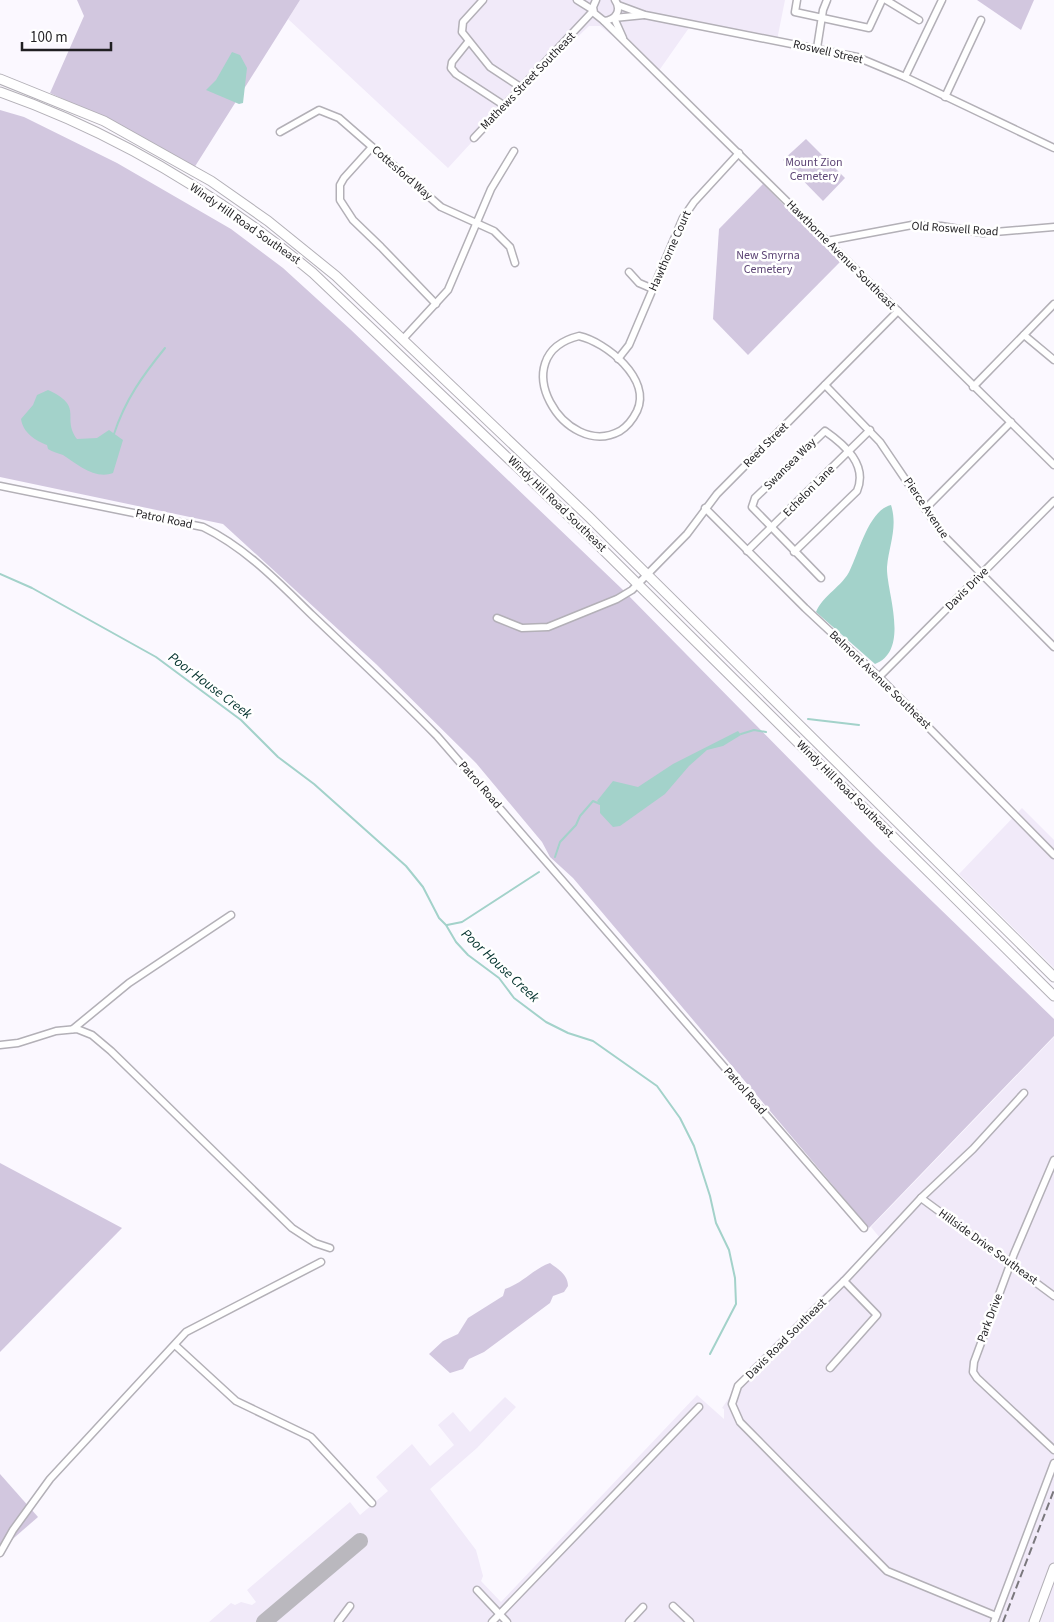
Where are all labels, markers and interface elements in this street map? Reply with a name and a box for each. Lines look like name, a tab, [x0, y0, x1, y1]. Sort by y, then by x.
scale bar	[22, 20, 111, 52]
text: 100 m	[30, 27, 68, 48]
street label: Mathews Street Southeast	[477, 28, 579, 134]
street label: Roswell Street	[791, 36, 865, 68]
street label: Cottesford Way	[368, 142, 436, 205]
park label: Mount Zion Cemetery	[785, 154, 843, 185]
street label: Windy Hill Road Southeast	[186, 179, 304, 269]
street label: Hawthorne Avenue Southeast	[782, 196, 900, 314]
street label: Hawthorne Court	[645, 208, 695, 294]
street label: Old Roswell Road	[911, 217, 999, 241]
park label: New Smyrna Cemetery	[736, 247, 800, 278]
street label: Reed Street	[740, 419, 792, 471]
street label: Swansea Way	[760, 434, 820, 494]
street label: Windy Hill Road Southeast	[504, 452, 610, 556]
street label: Echelon Lane	[779, 461, 839, 521]
street label: Pierce Avenue	[899, 474, 953, 542]
street label: Patrol Road	[134, 505, 194, 533]
street label: Davis Drive	[941, 563, 993, 615]
street label: Belmont Avenue Southeast	[825, 627, 935, 733]
water label: Poor House Creek	[164, 648, 256, 724]
street label: Windy Hill Road Southeast	[792, 736, 898, 842]
street label: Patrol Road	[455, 758, 505, 812]
water label: Poor House Creek	[457, 924, 544, 1008]
street label: Patrol Road	[720, 1064, 770, 1118]
street label: Hillside Drive Southeast	[935, 1205, 1041, 1289]
street label: Park Drive	[973, 1291, 1007, 1345]
street label: Davis Road Southeast	[742, 1295, 830, 1383]

